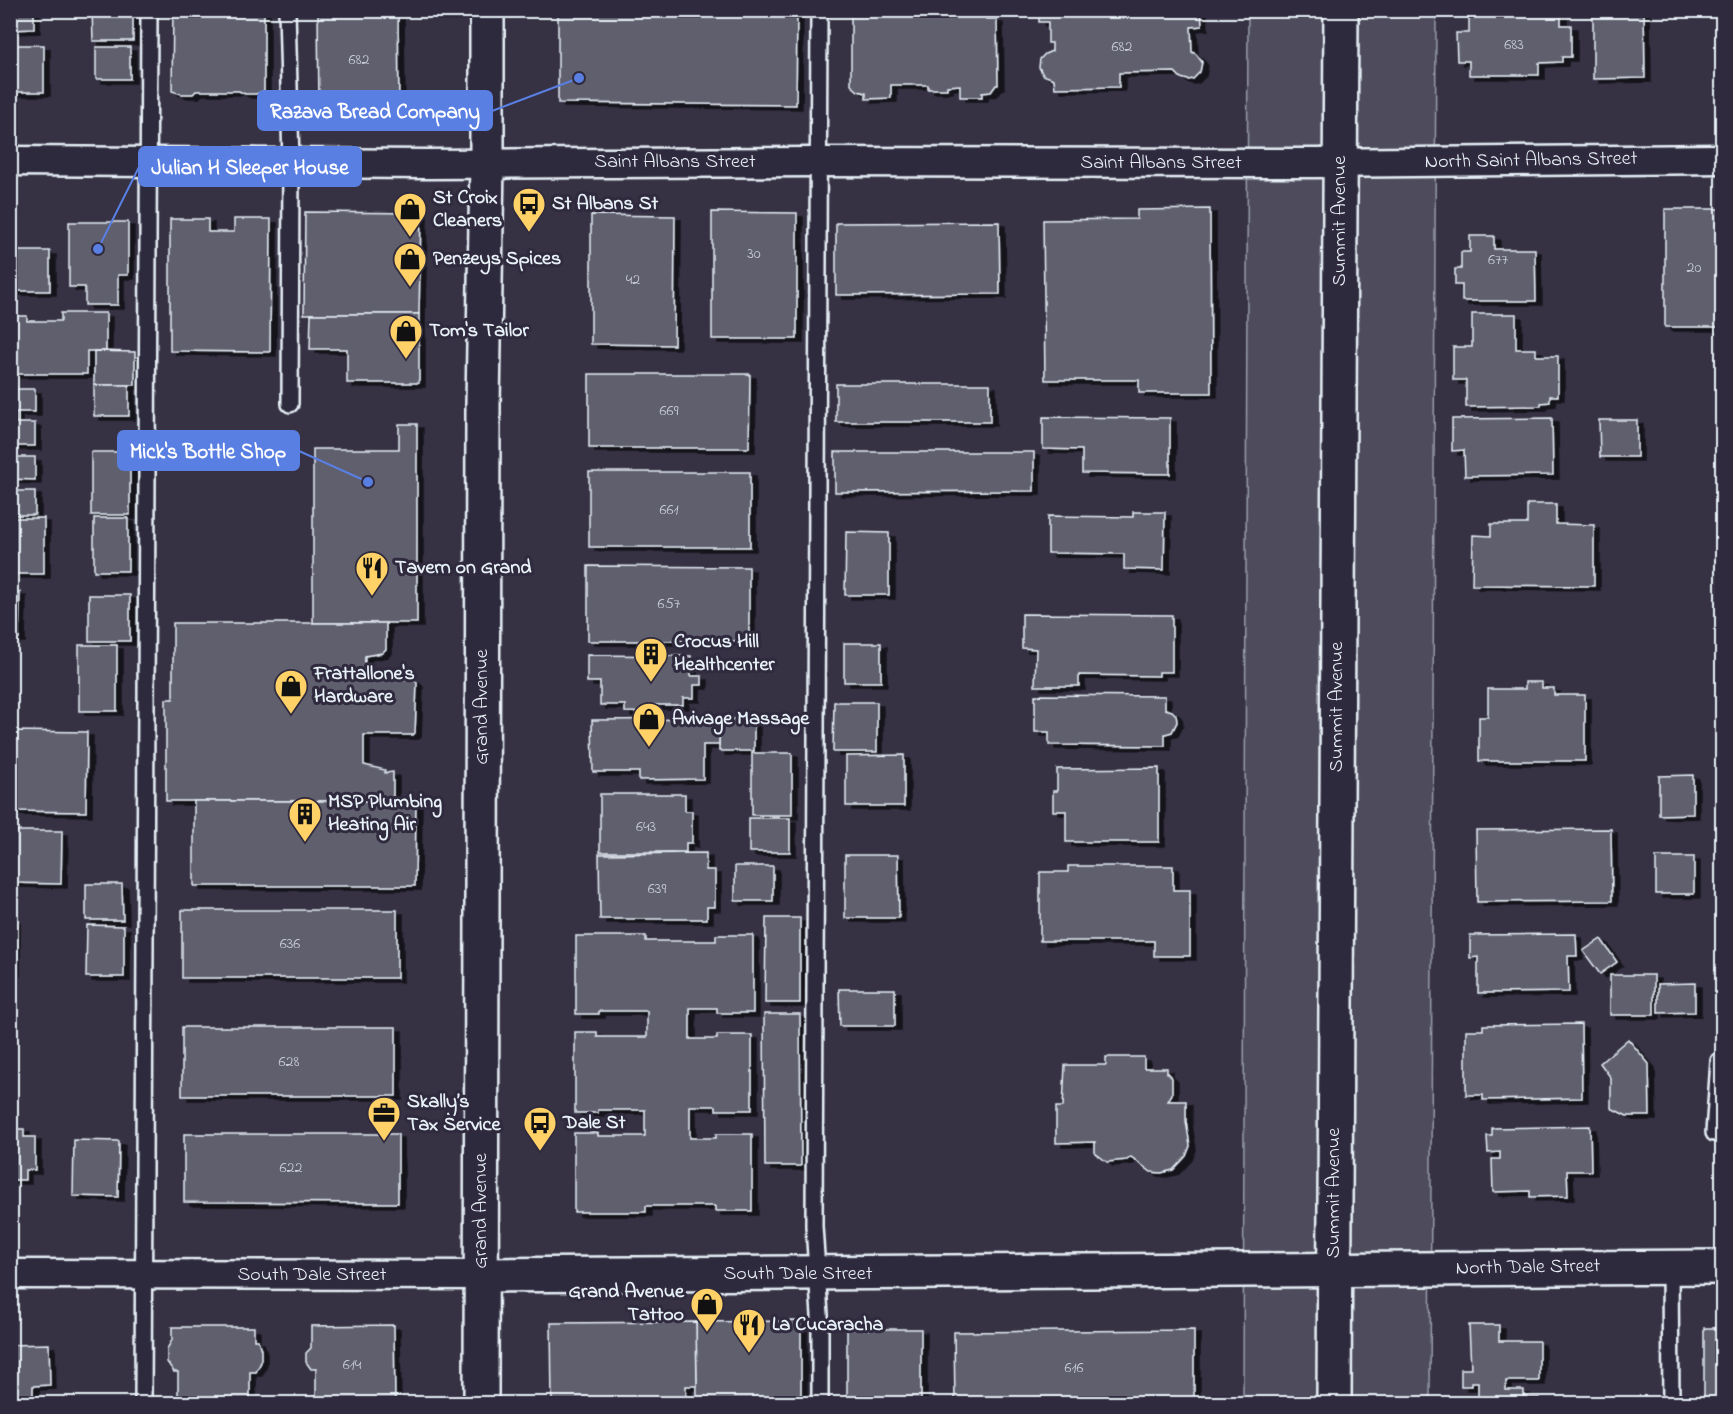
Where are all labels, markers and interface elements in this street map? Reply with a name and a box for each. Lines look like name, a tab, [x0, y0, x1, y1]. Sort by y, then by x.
house number: 683	[1504, 33, 1524, 57]
house number: 682	[1112, 35, 1133, 59]
house number: 682	[349, 48, 370, 72]
callout: Razava Bread Company	[258, 91, 492, 130]
text: Razava Bread Company	[270, 98, 480, 130]
street label: North Saint Albans Street	[1424, 145, 1638, 177]
callout: Julian H Sleeper House	[139, 147, 361, 186]
street label: Saint Albans Street	[594, 148, 756, 177]
street label: Saint Albans Street	[1080, 149, 1242, 178]
text: Julian H Sleeper House	[151, 154, 349, 184]
street label: Summit Avenue	[1326, 156, 1355, 286]
place label: St Croix Cleaners	[433, 184, 502, 236]
bus stop icon: St Albans St	[511, 186, 547, 233]
place label: St Albans St	[552, 190, 658, 219]
shop icon: St Croix Cleaners	[392, 191, 428, 238]
shop icon: Penzeys Spices	[392, 241, 428, 288]
house number: 30	[747, 242, 761, 266]
place label: Penzeys Spices	[433, 245, 561, 275]
house number: 677	[1488, 248, 1509, 272]
house number: 20	[1687, 256, 1702, 280]
house number: 42	[626, 268, 640, 292]
shop icon: Tom's Tailor	[388, 313, 424, 360]
place label: Tom's Tailor	[429, 317, 529, 346]
house number: 669	[660, 399, 679, 423]
callout: Mick's Bottle Shop	[118, 431, 299, 470]
text: Mick's Bottle Shop	[130, 438, 286, 468]
house number: 661	[659, 498, 679, 522]
restaurant icon: Tavern on Grand	[354, 550, 390, 597]
place label: Tavern on Grand	[395, 554, 532, 583]
house number: 657	[658, 592, 681, 616]
place label: Crocus Hill Healthcenter	[674, 628, 775, 680]
building icon: Crocus Hill Healthcenter	[633, 636, 669, 683]
street label: Summit Avenue	[1323, 642, 1352, 772]
street label: Grand Avenue	[468, 649, 497, 765]
place label: Frattallone's Hardware	[313, 660, 415, 712]
shop icon: Frattallone's Hardware	[273, 668, 309, 715]
shop icon: Avivage Massage	[631, 701, 667, 748]
place label: Avivage Massage	[672, 705, 810, 735]
place label: MSP Plumbing Heating Air	[328, 788, 442, 841]
building icon: MSP Plumbing Heating Air	[287, 796, 323, 843]
house number: 643	[636, 815, 656, 839]
house number: 639	[648, 877, 666, 901]
house number: 636	[280, 932, 300, 956]
house number: 628	[279, 1050, 300, 1074]
place label: Skally’s Tax Service	[407, 1088, 501, 1140]
office icon: Skally’s Tax Service	[366, 1095, 402, 1142]
bus stop icon: Dale St	[522, 1105, 558, 1152]
place label: Dale St	[562, 1109, 626, 1138]
street label: Summit Avenue	[1320, 1128, 1349, 1258]
street label: Grand Avenue	[467, 1153, 496, 1269]
house number: 622	[280, 1156, 303, 1180]
street label: North Dale Street	[1455, 1252, 1601, 1284]
street label: South Dale Street	[723, 1260, 873, 1289]
street label: South Dale Street	[237, 1261, 387, 1290]
place label: Grand Avenue Tattoo	[569, 1278, 685, 1330]
shop icon: Grand Avenue Tattoo	[689, 1286, 725, 1333]
restaurant icon: La Cucaracha	[731, 1307, 767, 1354]
place label: La Cucaracha	[772, 1311, 884, 1340]
house number: 614	[343, 1353, 362, 1377]
house number: 616	[1064, 1356, 1084, 1380]

